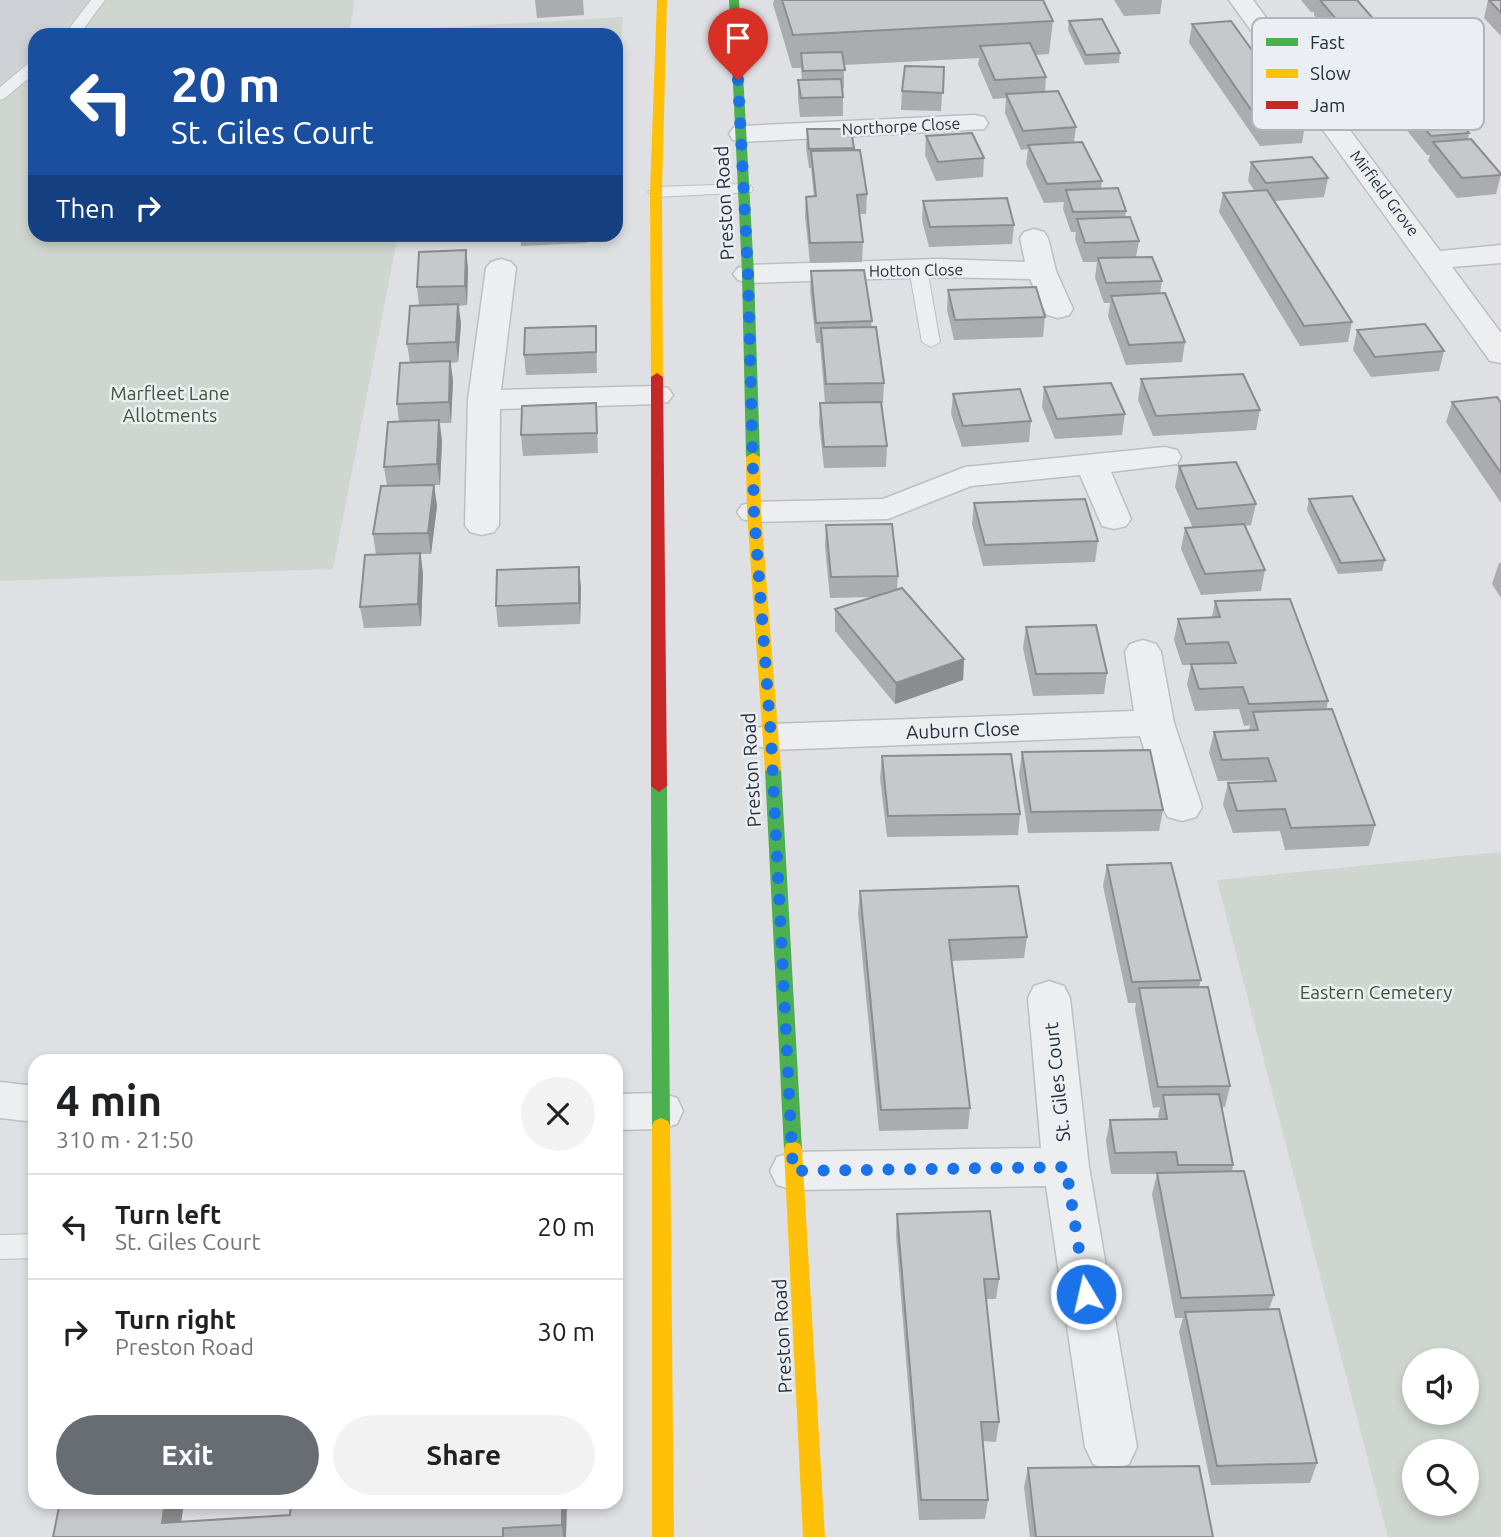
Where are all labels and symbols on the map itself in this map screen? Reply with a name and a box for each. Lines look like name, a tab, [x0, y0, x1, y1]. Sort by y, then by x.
pin	[708, 8, 768, 80]
legend	[1252, 18, 1484, 130]
text: Fast	[1310, 31, 1345, 53]
text: Slow	[1310, 62, 1351, 84]
text: Jam	[1310, 94, 1346, 116]
street label: Northorpe Close	[841, 114, 961, 138]
street label: Preston Road	[710, 145, 738, 261]
street label: Mirfield Grove	[1347, 147, 1423, 239]
street label: Hotton Close	[869, 260, 963, 280]
park label: Marfleet Lane Allotments	[110, 382, 230, 426]
street label: Preston Road	[737, 712, 765, 828]
street label: Auburn Close	[906, 717, 1020, 743]
park label: Eastern Cemetery	[1300, 981, 1452, 1003]
street label: St. Giles Court	[1040, 1021, 1074, 1143]
position arrow	[1049, 1257, 1123, 1331]
street label: Preston Road	[768, 1278, 796, 1394]

